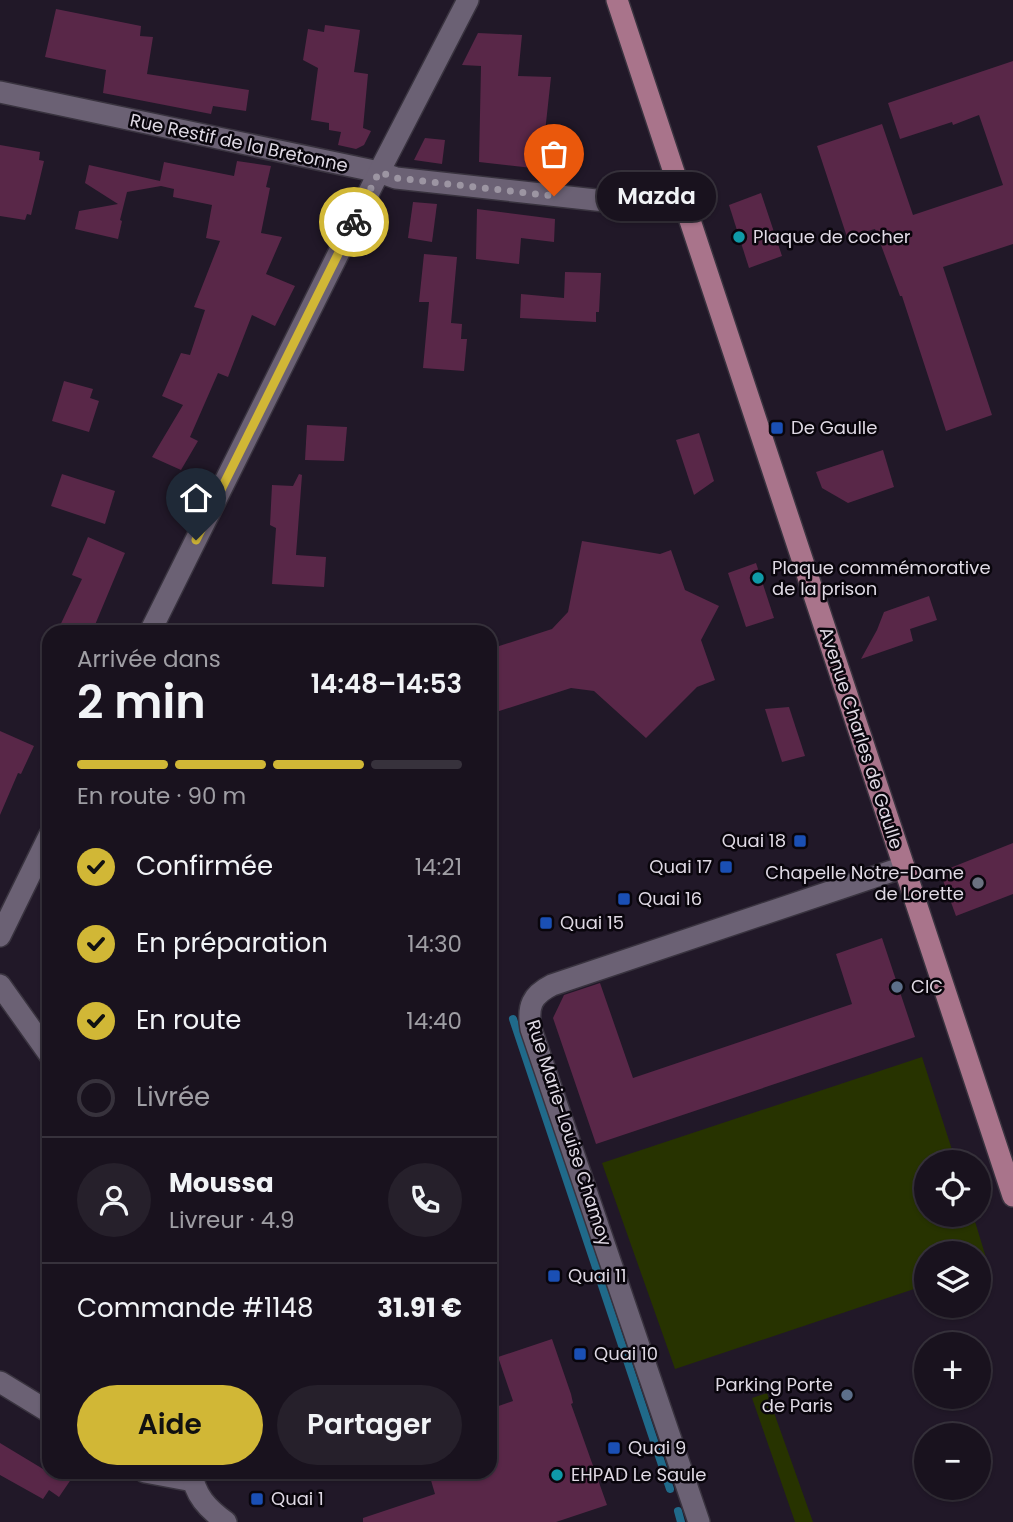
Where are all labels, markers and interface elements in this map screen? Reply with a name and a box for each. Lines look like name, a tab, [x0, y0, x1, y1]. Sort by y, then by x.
street label: Rue Restif de la Bretonne	[128, 107, 350, 178]
pin	[524, 124, 584, 196]
icon: bag	[535, 135, 573, 173]
callout: Mazda	[596, 172, 715, 220]
text: Mazda	[617, 180, 696, 212]
courier	[319, 187, 389, 257]
icon: bike	[335, 203, 373, 241]
place label: Plaque de cocher	[753, 224, 911, 249]
marker: Plaque de cocher	[731, 229, 747, 245]
place label: De Gaulle	[791, 415, 877, 440]
marker: De Gaulle	[769, 420, 785, 436]
pin	[166, 468, 226, 540]
icon: home	[177, 479, 215, 517]
place label: Plaque commémorative de la prison	[772, 555, 991, 601]
marker: Plaque commémorative de la prison	[750, 570, 766, 586]
street label: Avenue Charles de Gaulle	[814, 624, 909, 852]
text: Arrivée dans	[77, 643, 221, 675]
text: 14:48–14:53	[311, 666, 462, 702]
text: 2 min	[77, 670, 206, 734]
text: En route · 90 m	[77, 780, 246, 812]
place label: Quai 18	[722, 828, 786, 853]
marker: Quai 18	[792, 833, 808, 849]
icon: check	[77, 848, 115, 886]
text: Confirmée	[136, 848, 273, 884]
text: 14:21	[415, 851, 462, 883]
place label: Quai 17	[649, 854, 712, 879]
marker: Quai 17	[718, 859, 734, 875]
place label: Chapelle Notre-Dame de Lorette	[765, 860, 964, 906]
marker: Chapelle Notre-Dame de Lorette	[970, 875, 986, 891]
place label: Quai 16	[638, 886, 702, 911]
marker: Quai 16	[616, 891, 632, 907]
place label: Quai 15	[560, 910, 624, 935]
marker: Quai 15	[538, 915, 554, 931]
icon: check	[77, 925, 115, 963]
text: En préparation	[136, 925, 328, 961]
text: 14:30	[407, 928, 462, 960]
place label: CIC	[911, 974, 943, 999]
marker: CIC	[889, 979, 905, 995]
icon: check	[77, 1002, 115, 1040]
text: En route	[136, 1002, 241, 1038]
text: 14:40	[406, 1005, 462, 1037]
street label: Rue Marie-Louise Chamoy	[521, 1016, 618, 1249]
text: Livrée	[136, 1079, 210, 1115]
map controls	[914, 1150, 991, 1500]
button: locate	[914, 1150, 991, 1227]
button: person	[77, 1163, 151, 1237]
button: phone	[388, 1163, 462, 1237]
text: Moussa	[169, 1165, 274, 1201]
text: Livreur · 4.9	[169, 1204, 295, 1236]
button: layers	[914, 1241, 991, 1318]
place label: Quai 11	[568, 1263, 627, 1288]
marker: Quai 11	[546, 1268, 562, 1284]
text: Commande #1148	[77, 1290, 313, 1326]
text: 31.91 €	[377, 1290, 462, 1326]
button: +	[914, 1332, 991, 1409]
place label: Quai 10	[594, 1341, 658, 1366]
marker: Quai 10	[572, 1346, 588, 1362]
place label: Parking Porte de Paris	[715, 1372, 833, 1418]
button: Aide	[77, 1385, 263, 1465]
button: Partager	[277, 1385, 462, 1465]
marker: Parking Porte de Paris	[839, 1387, 855, 1403]
button: −	[914, 1423, 991, 1500]
place label: Quai 9	[628, 1435, 686, 1460]
marker: Quai 9	[606, 1440, 622, 1456]
place label: EHPAD Le Saule	[571, 1462, 706, 1487]
marker: EHPAD Le Saule	[549, 1467, 565, 1483]
place label: Quai 1	[271, 1486, 324, 1511]
marker: Quai 1	[249, 1491, 265, 1507]

